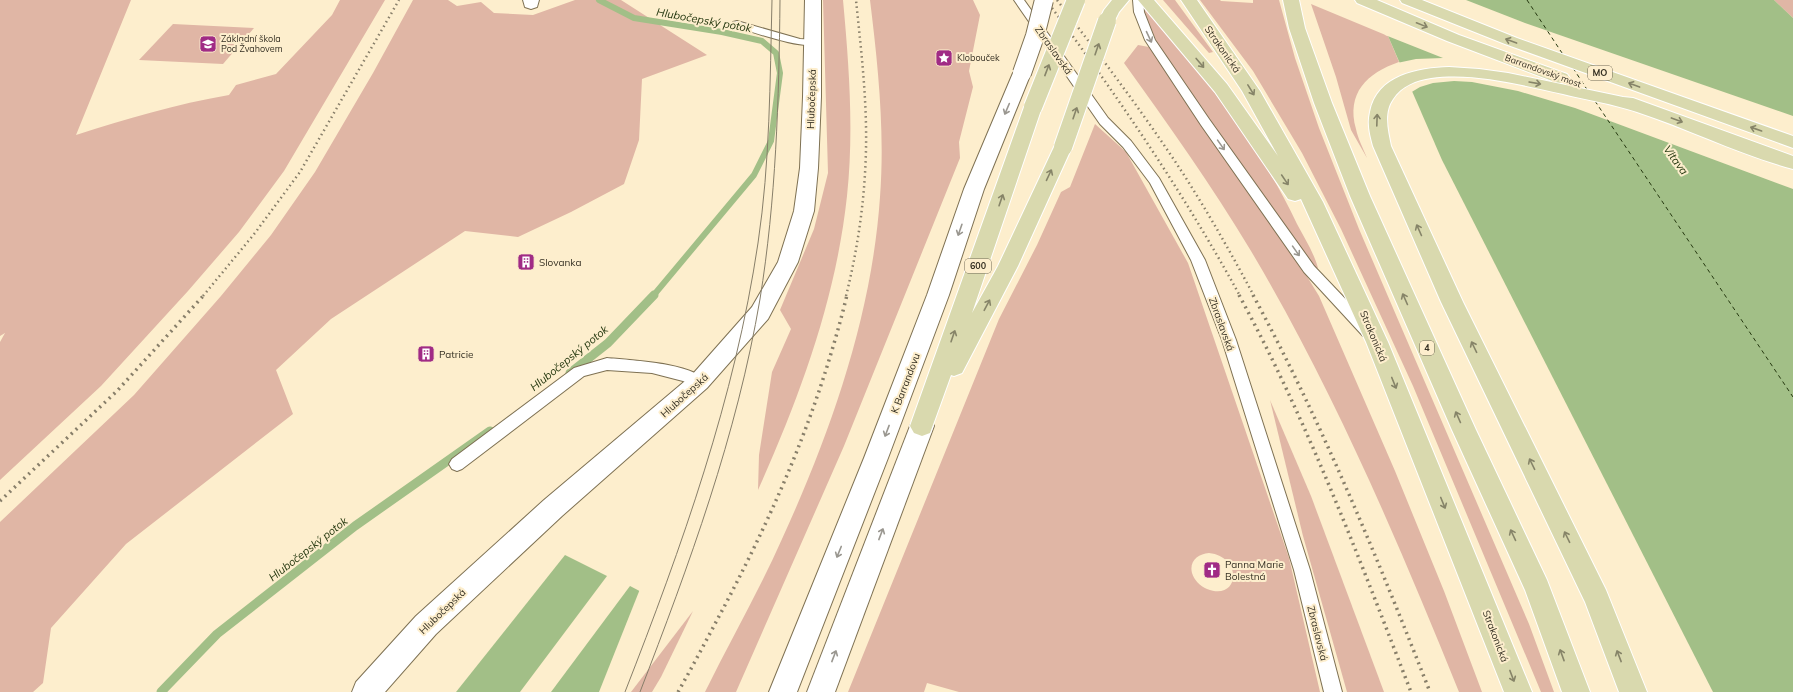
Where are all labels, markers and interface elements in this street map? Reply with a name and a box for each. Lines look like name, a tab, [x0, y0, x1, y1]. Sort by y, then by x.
water label: Hlubočepský potok	[655, 5, 753, 35]
one-way arrow	[1416, 22, 1428, 29]
street label: Strakonická	[1202, 23, 1244, 75]
street label: Zbraslavská	[1032, 24, 1075, 77]
one-way arrow	[1146, 31, 1153, 43]
place label: Základní škola Pod Žvahovem	[221, 33, 283, 54]
school or university icon: Základní škola Pod Žvahovem	[198, 34, 218, 54]
one-way arrow	[1506, 37, 1518, 45]
one-way arrow	[1094, 43, 1101, 56]
place icon: Klobouček	[934, 48, 954, 68]
place label: Klobouček	[957, 52, 1000, 63]
street label: Barrandovský most	[1503, 52, 1583, 90]
one-way arrow	[1195, 58, 1204, 69]
one-way arrow	[1044, 65, 1052, 77]
road number: MO	[1588, 66, 1612, 80]
street label: Hlubočepská	[804, 69, 819, 129]
one-way arrow	[1528, 79, 1541, 87]
one-way arrow	[1628, 81, 1640, 89]
one-way arrow	[1247, 84, 1255, 96]
one-way arrow	[1003, 102, 1011, 114]
one-way arrow	[1072, 106, 1079, 119]
one-way arrow	[1374, 114, 1381, 127]
one-way arrow	[1670, 117, 1682, 125]
one-way arrow	[1750, 125, 1763, 132]
one-way arrow	[1217, 139, 1225, 150]
water label: Vltava	[1661, 143, 1692, 178]
one-way arrow	[1046, 170, 1053, 182]
one-way arrow	[1281, 174, 1289, 185]
one-way arrow	[997, 194, 1005, 206]
one-way arrow	[956, 223, 963, 236]
one-way arrow	[1415, 224, 1423, 236]
one-way arrow	[1292, 245, 1300, 256]
building icon: Slovanka	[516, 252, 536, 272]
place label: Slovanka	[539, 256, 581, 269]
road number: 600	[965, 259, 991, 273]
one-way arrow	[1401, 293, 1409, 305]
street label: Zbraslavská	[1206, 296, 1237, 353]
one-way arrow	[984, 299, 991, 311]
street label: Strakonická	[1357, 309, 1390, 364]
water label: Hlubočepský potok	[527, 322, 611, 394]
one-way arrow	[950, 330, 958, 342]
road number: 4	[1420, 341, 1434, 355]
one-way arrow	[1470, 342, 1477, 354]
building icon: Patricie	[416, 344, 436, 364]
place label: Patricie	[439, 348, 474, 361]
street label: K Barrandovu	[888, 351, 923, 415]
street label: Hlubočepská	[658, 370, 711, 420]
one-way arrow	[1391, 377, 1399, 389]
one-way arrow	[1454, 412, 1461, 424]
one-way arrow	[882, 424, 890, 436]
one-way arrow	[1527, 458, 1535, 470]
one-way arrow	[1440, 497, 1448, 509]
water label: Hlubočepský potok	[266, 514, 351, 584]
one-way arrow	[877, 529, 885, 541]
one-way arrow	[1509, 530, 1516, 542]
one-way arrow	[1563, 531, 1570, 543]
one-way arrow	[835, 545, 842, 557]
place label: Panna Marie Bolestná	[1225, 558, 1284, 583]
church icon: Panna Marie Bolestná	[1202, 560, 1222, 580]
street label: Hlubočepská	[416, 586, 468, 637]
street label: Zbraslavská	[1304, 604, 1331, 662]
street label: Strakonická	[1480, 608, 1511, 664]
one-way arrow	[831, 650, 839, 662]
one-way arrow	[1558, 650, 1566, 662]
one-way arrow	[1614, 650, 1622, 662]
one-way arrow	[1508, 670, 1516, 682]

